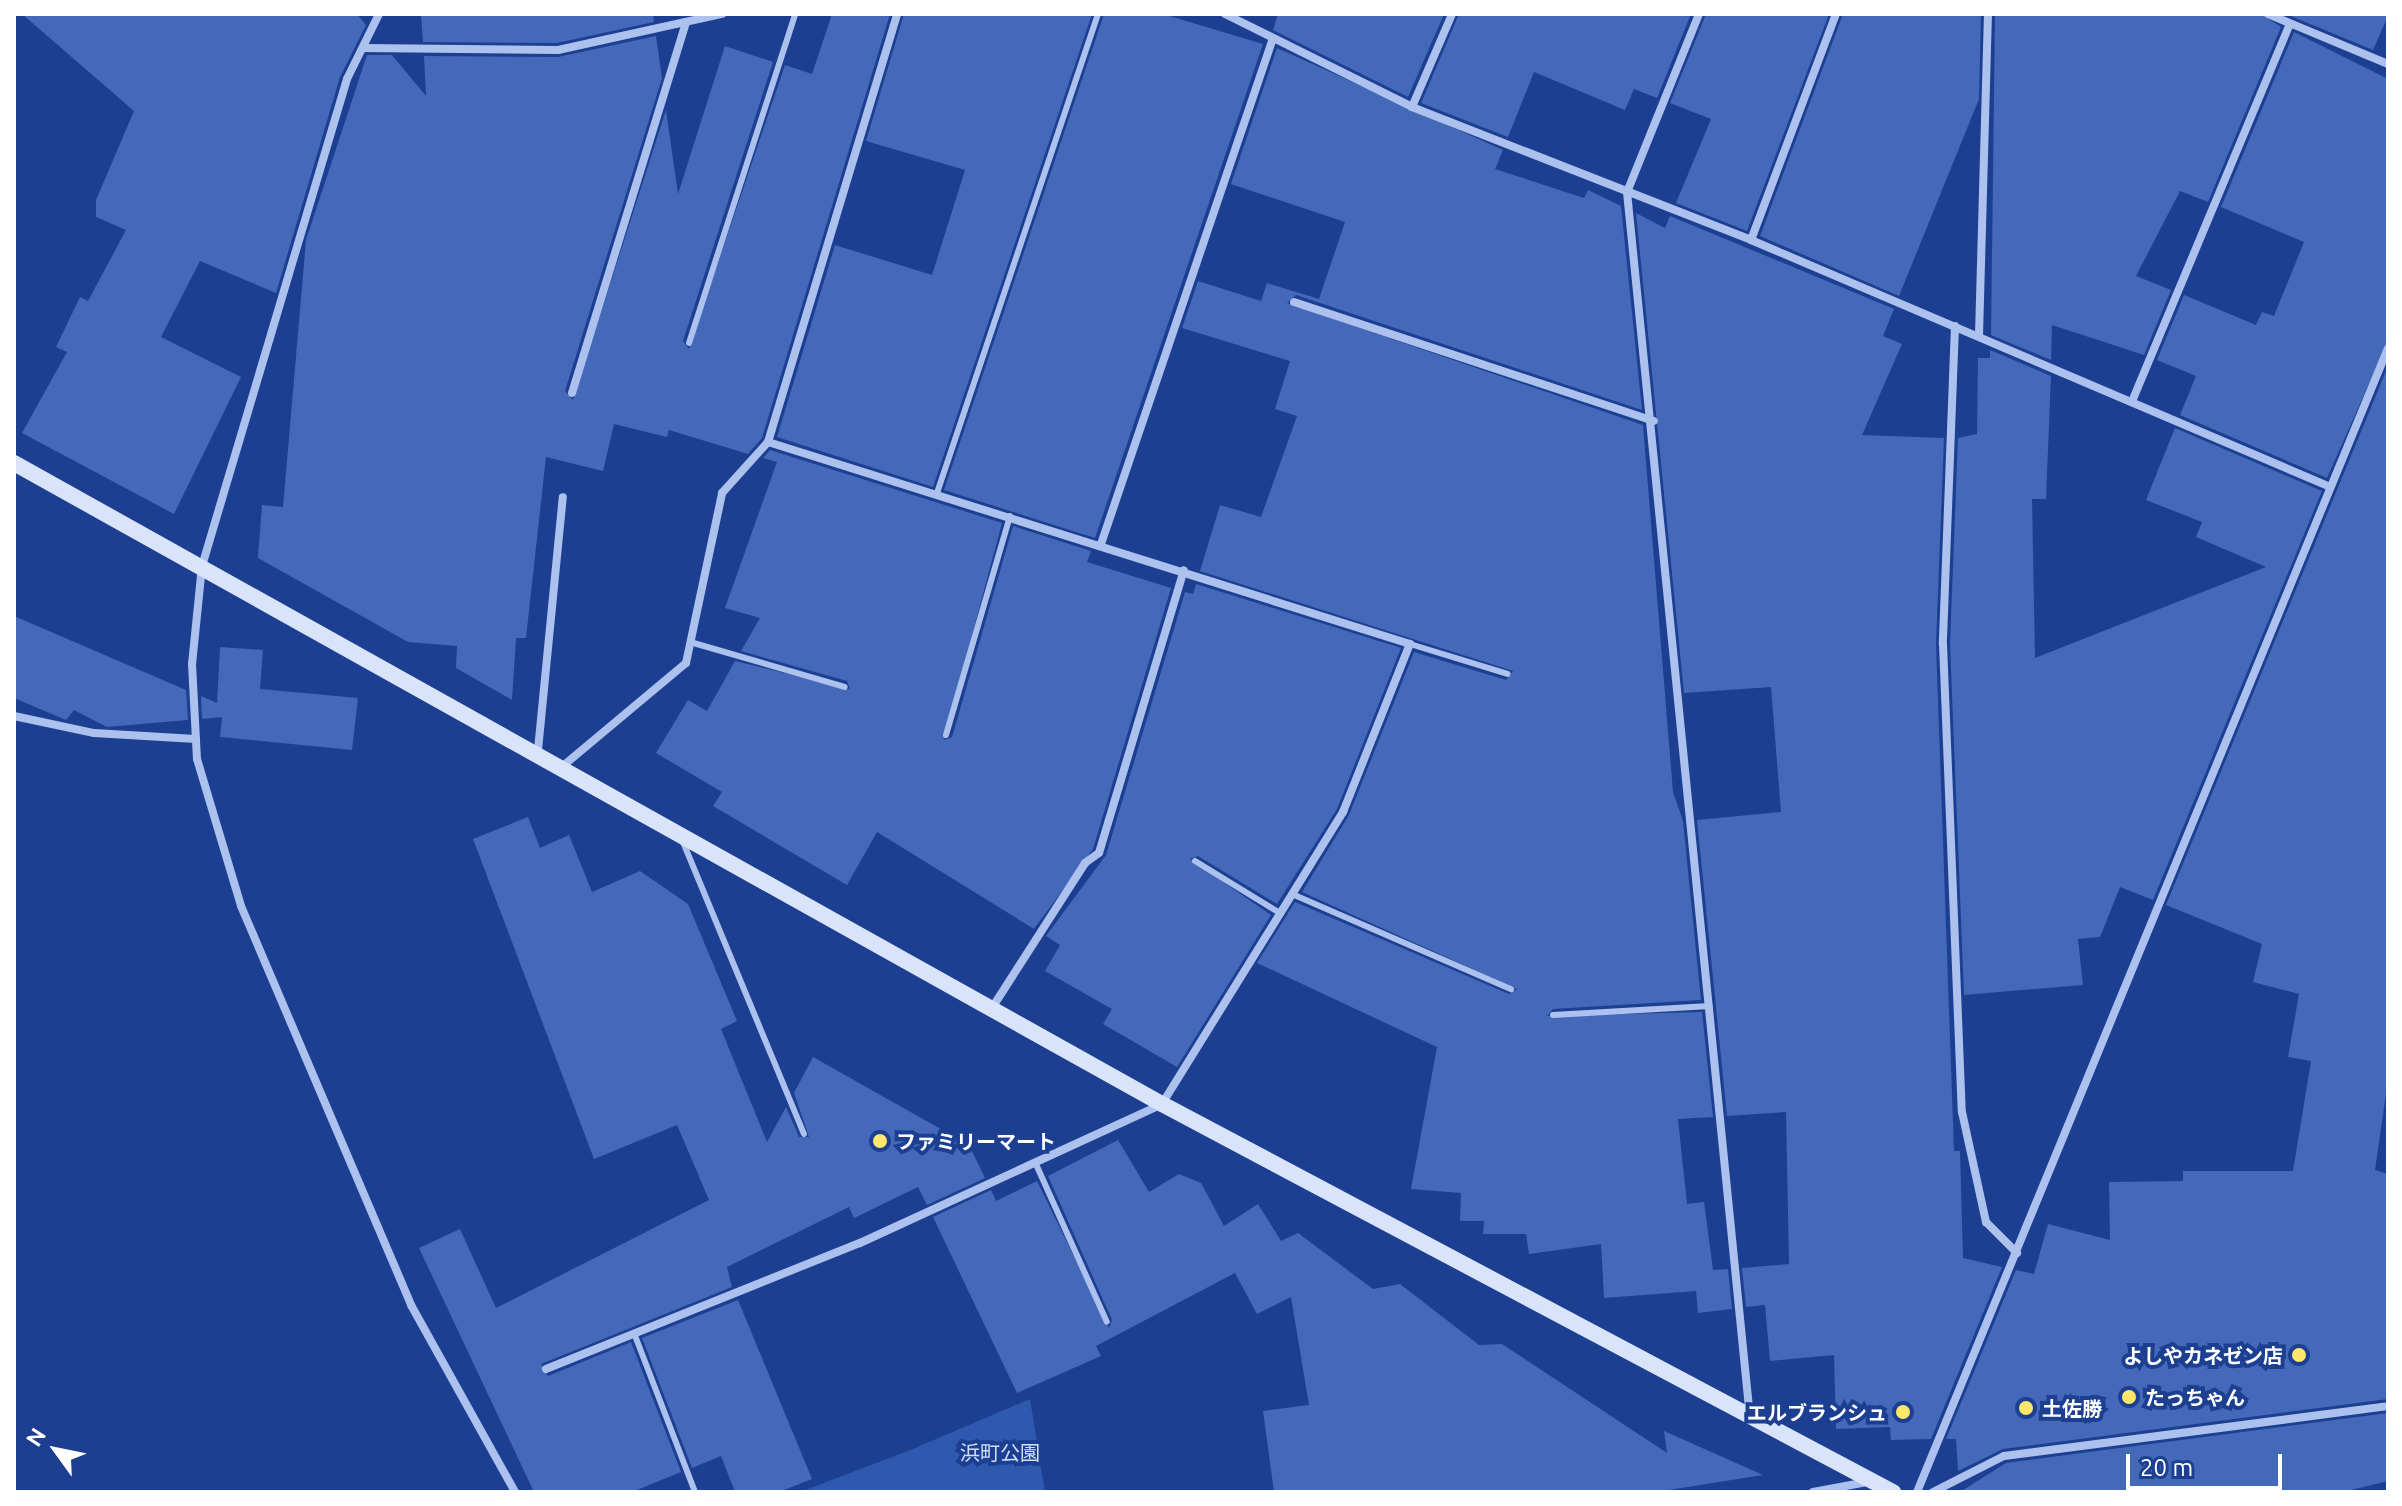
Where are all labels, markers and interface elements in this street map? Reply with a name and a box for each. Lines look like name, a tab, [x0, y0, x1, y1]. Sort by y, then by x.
place label: ファミリーマート	[896, 1129, 1056, 1153]
marker: ファミリーマート	[871, 1132, 889, 1150]
place label: よしやカネゼン店	[2123, 1343, 2283, 1367]
marker: よしやカネゼン店	[2290, 1346, 2308, 1364]
place label: たっちゃん	[2145, 1385, 2245, 1409]
marker: たっちゃん	[2120, 1388, 2138, 1406]
place label: 土佐勝	[2042, 1396, 2102, 1420]
marker: 土佐勝	[2017, 1399, 2035, 1417]
place label: エルブランシュ	[1747, 1400, 1887, 1424]
marker: エルブランシュ	[1894, 1403, 1912, 1421]
north arrow	[16, 1410, 96, 1490]
text: N	[20, 1423, 50, 1450]
scale bar	[2130, 1438, 2286, 1488]
park label: 浜町公園	[960, 1440, 1040, 1464]
text: 20 m	[2140, 1454, 2193, 1481]

